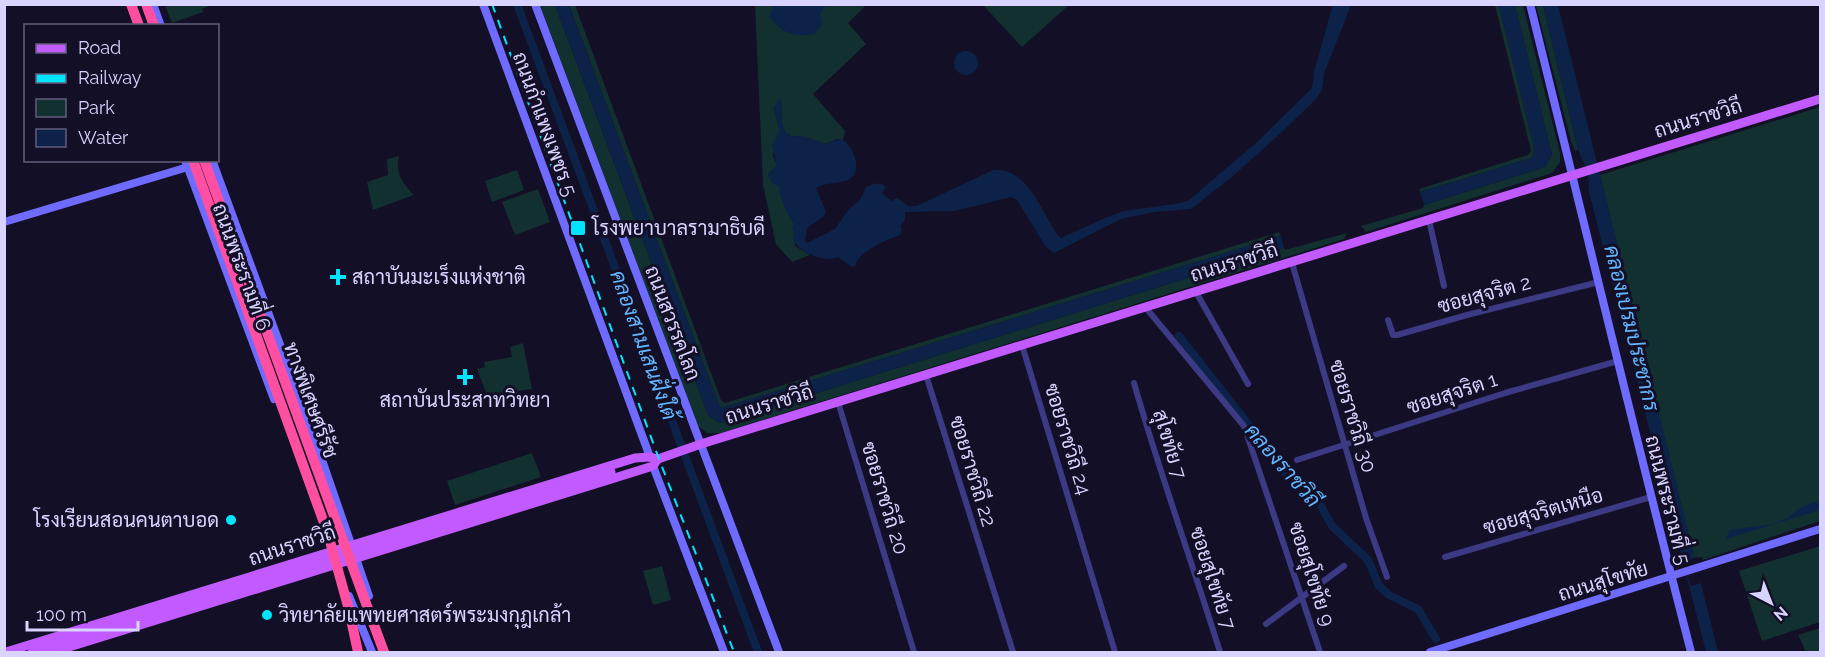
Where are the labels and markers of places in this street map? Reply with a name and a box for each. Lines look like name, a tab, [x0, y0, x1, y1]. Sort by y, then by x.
place label: โรงพยาบาลรามาธิบดี	[591, 215, 765, 240]
marker: โรงพยาบาลรามาธิบดี	[569, 219, 587, 237]
place label: สถาบันมะเร็งแห่งชาติ	[352, 262, 526, 289]
marker: สถาบันมะเร็งแห่งชาติ	[329, 268, 347, 286]
marker: สถาบันประสาทวิทยา	[456, 368, 474, 386]
place label: สถาบันประสาทวิทยา	[380, 388, 550, 412]
place label: โรงเรียนสอนคนตาบอด	[32, 507, 219, 532]
marker: โรงเรียนสอนคนตาบอด	[224, 513, 238, 527]
place label: วิทยาลัยแพทยศาสตร์พระมงกุฎเกล้า	[278, 601, 571, 629]
marker: วิทยาลัยแพทยศาสตร์พระมงกุฎเกล้า	[260, 608, 274, 622]

